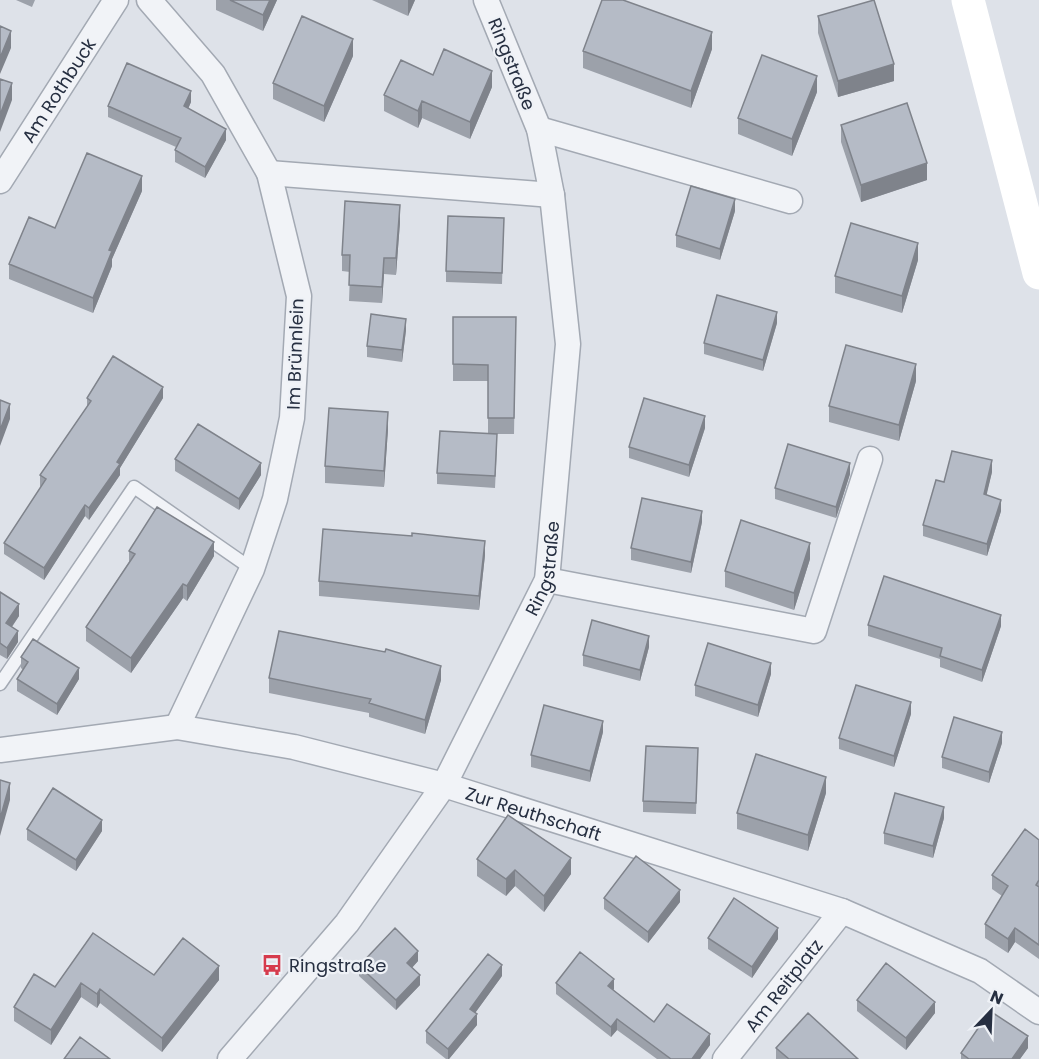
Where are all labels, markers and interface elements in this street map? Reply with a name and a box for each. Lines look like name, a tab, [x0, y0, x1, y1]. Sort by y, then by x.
street label: Ringstraße	[482, 14, 542, 114]
street label: Am Rothbuck	[15, 32, 102, 147]
street label: Im Brünnlein	[281, 298, 309, 410]
street label: Ringstraße	[519, 520, 565, 620]
street label: Zur Reuthschaft	[463, 780, 605, 847]
street label: Am Reitplatz	[739, 934, 828, 1037]
bus stop icon: Ringstraße	[260, 953, 284, 977]
place label: Ringstraße	[289, 953, 386, 978]
north arrow	[961, 981, 1021, 1041]
text: N	[987, 985, 1007, 1011]

